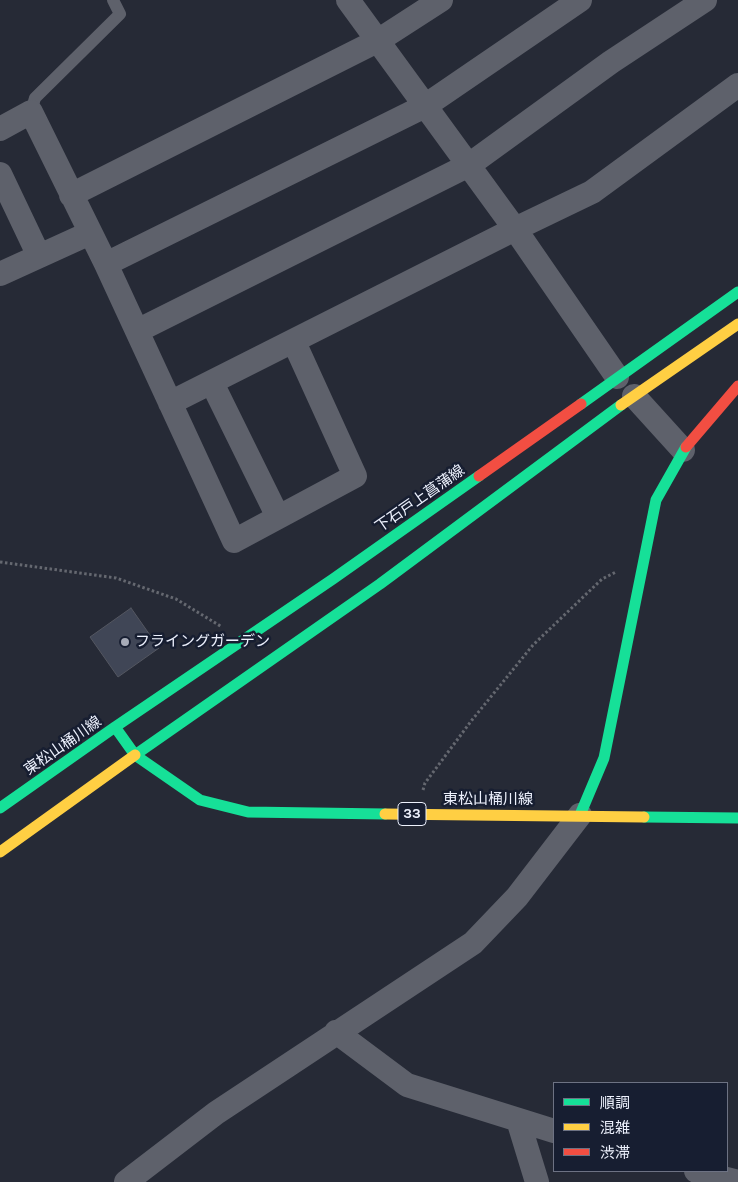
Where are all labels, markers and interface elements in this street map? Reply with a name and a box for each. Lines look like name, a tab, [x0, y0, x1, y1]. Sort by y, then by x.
street label: 下石戸上菖蒲線	[372, 462, 468, 536]
place label: フライングガーデン	[135, 633, 270, 651]
marker: フライングガーデン	[119, 636, 131, 648]
street label: 東松山桶川線	[21, 713, 105, 779]
street label: 東松山桶川線	[443, 791, 533, 809]
road number: 33	[398, 802, 426, 826]
legend	[553, 1082, 728, 1172]
text: 順調	[600, 1094, 630, 1112]
text: 混雑	[600, 1119, 630, 1137]
text: 渋滞	[600, 1144, 630, 1162]

